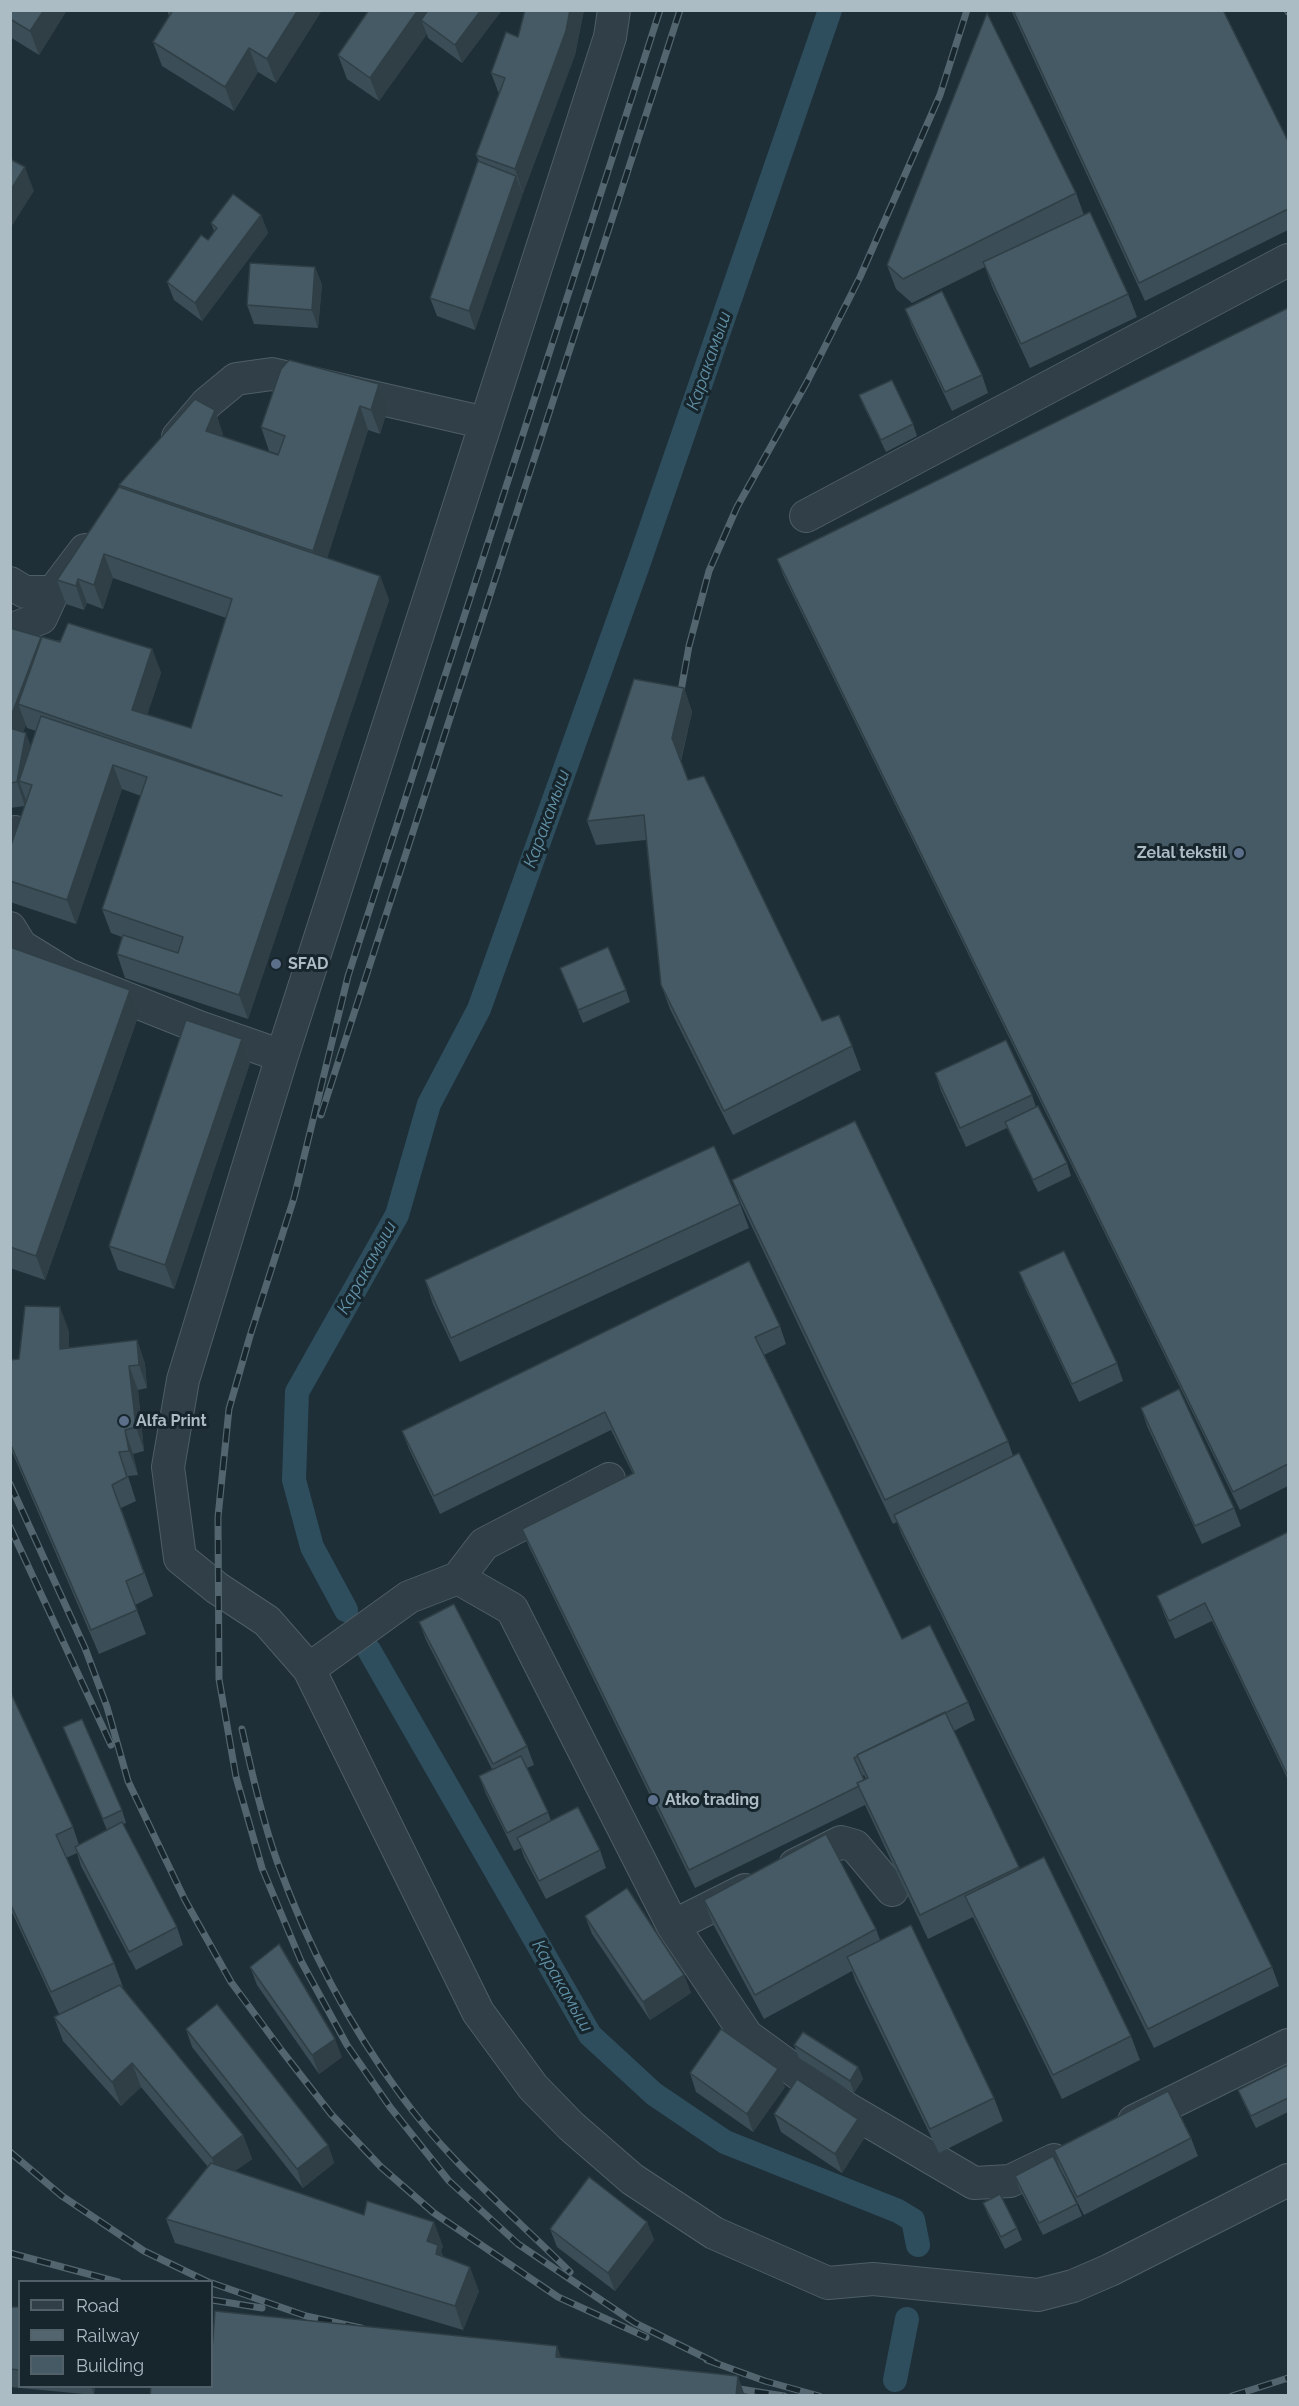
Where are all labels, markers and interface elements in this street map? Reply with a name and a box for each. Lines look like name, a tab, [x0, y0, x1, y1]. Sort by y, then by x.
water label: Каракамыш	[682, 309, 736, 413]
water label: Каракамыш	[519, 767, 575, 871]
place label: Zelal tekstil	[1137, 843, 1227, 863]
marker: Zelal tekstil	[1232, 846, 1246, 860]
place label: SFAD	[288, 954, 328, 974]
marker: SFAD	[269, 957, 283, 971]
water label: Каракамыш	[333, 1218, 401, 1318]
place label: Alfa Print	[136, 1411, 207, 1431]
marker: Alfa Print	[117, 1414, 131, 1428]
place label: Atko trading	[665, 1790, 759, 1810]
marker: Atko trading	[646, 1793, 660, 1807]
water label: Каракамыш	[527, 1936, 597, 2036]
legend	[18, 2280, 213, 2388]
text: Road	[76, 2295, 119, 2316]
text: Railway	[76, 2325, 140, 2346]
text: Building	[76, 2355, 144, 2376]

